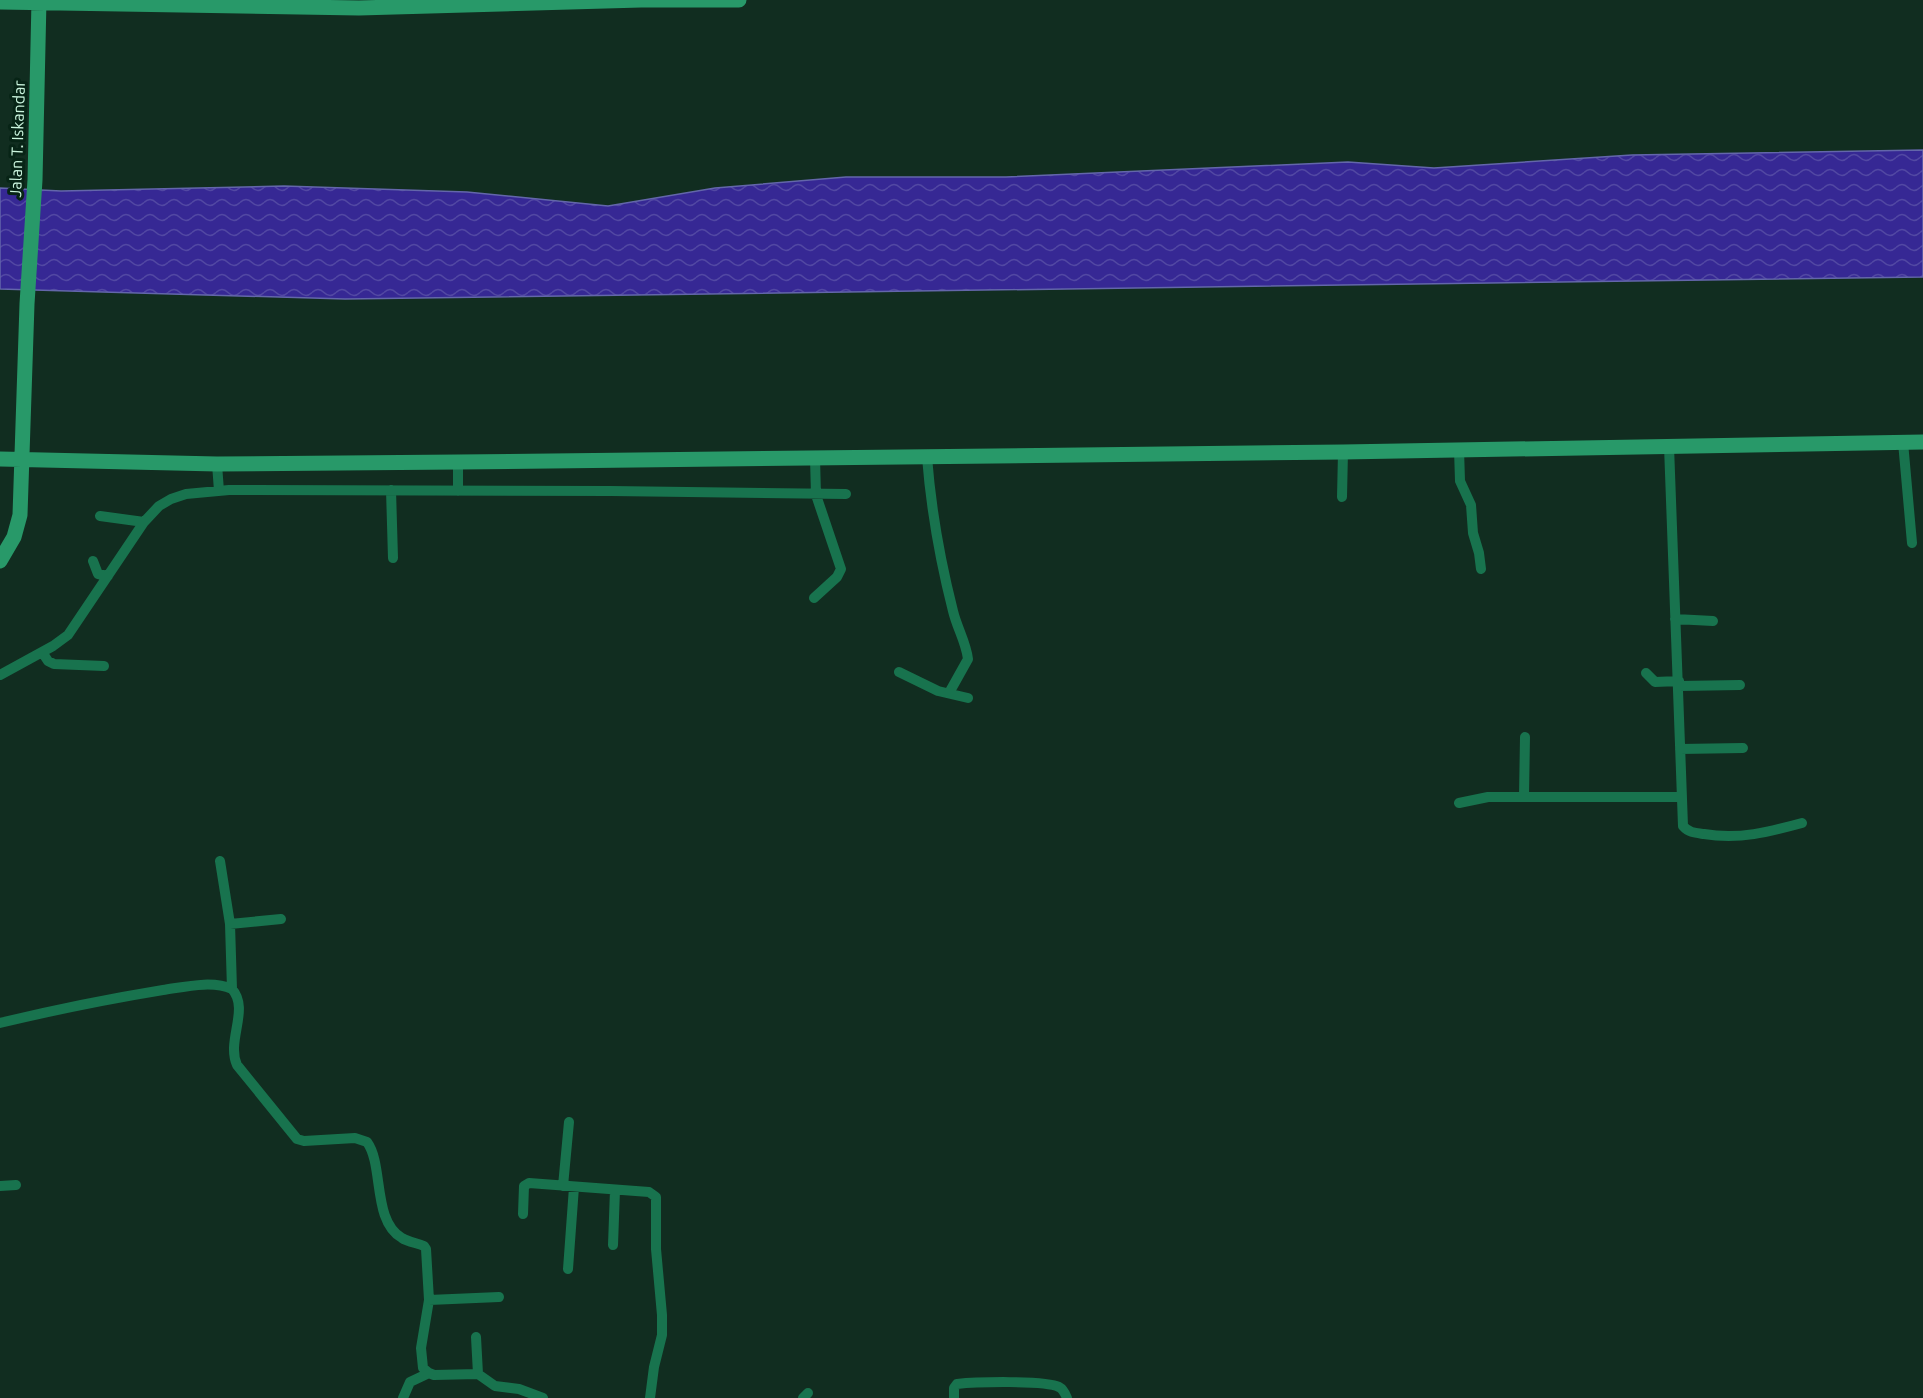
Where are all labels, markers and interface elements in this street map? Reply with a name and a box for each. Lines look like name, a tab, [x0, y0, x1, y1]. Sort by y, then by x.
street label: Jalan T. Iskandar	[6, 80, 28, 198]

